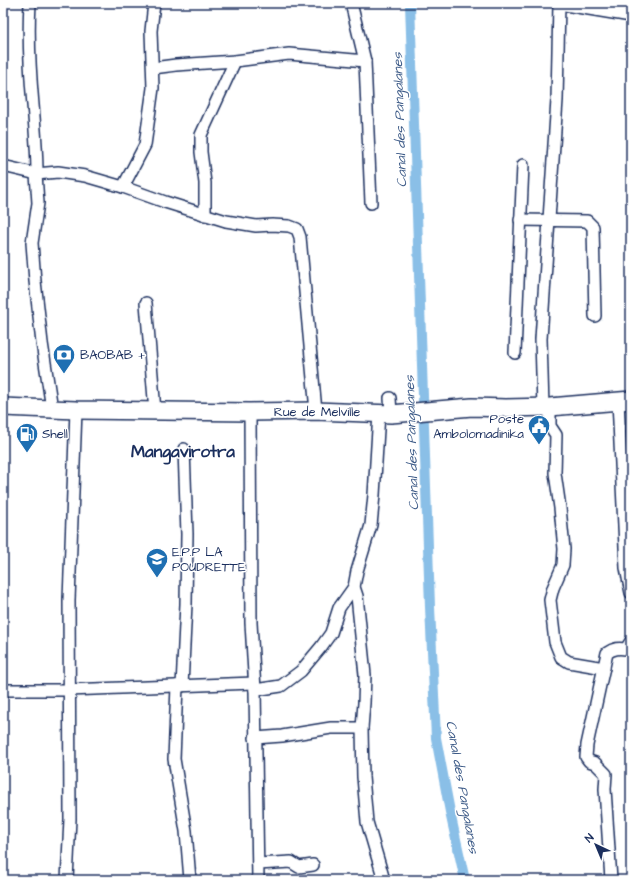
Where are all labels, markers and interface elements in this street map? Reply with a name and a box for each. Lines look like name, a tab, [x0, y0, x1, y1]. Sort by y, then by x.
water label: Canal des Pangalanes	[388, 51, 412, 188]
bank icon: BAOBAB +	[51, 342, 77, 375]
place label: BAOBAB +	[80, 346, 145, 364]
water label: Canal des Pangalanes	[400, 374, 424, 511]
street label: Rue de Melville	[274, 403, 360, 421]
place label: Poste Ambolomadinika	[433, 410, 524, 443]
public building icon: Poste Ambolomadinika	[526, 413, 552, 446]
fuel station icon: Shell	[14, 421, 40, 454]
place label: Shell	[42, 425, 68, 443]
district label: Mangavirotra	[131, 440, 235, 465]
place label: E.P.P LA POUDRETTE	[172, 543, 246, 576]
school or university icon: E.P.P LA POUDRETTE	[144, 546, 170, 579]
water label: Canal des Pangalanes	[440, 719, 484, 856]
north arrow	[576, 825, 616, 865]
text: N	[582, 830, 597, 846]

